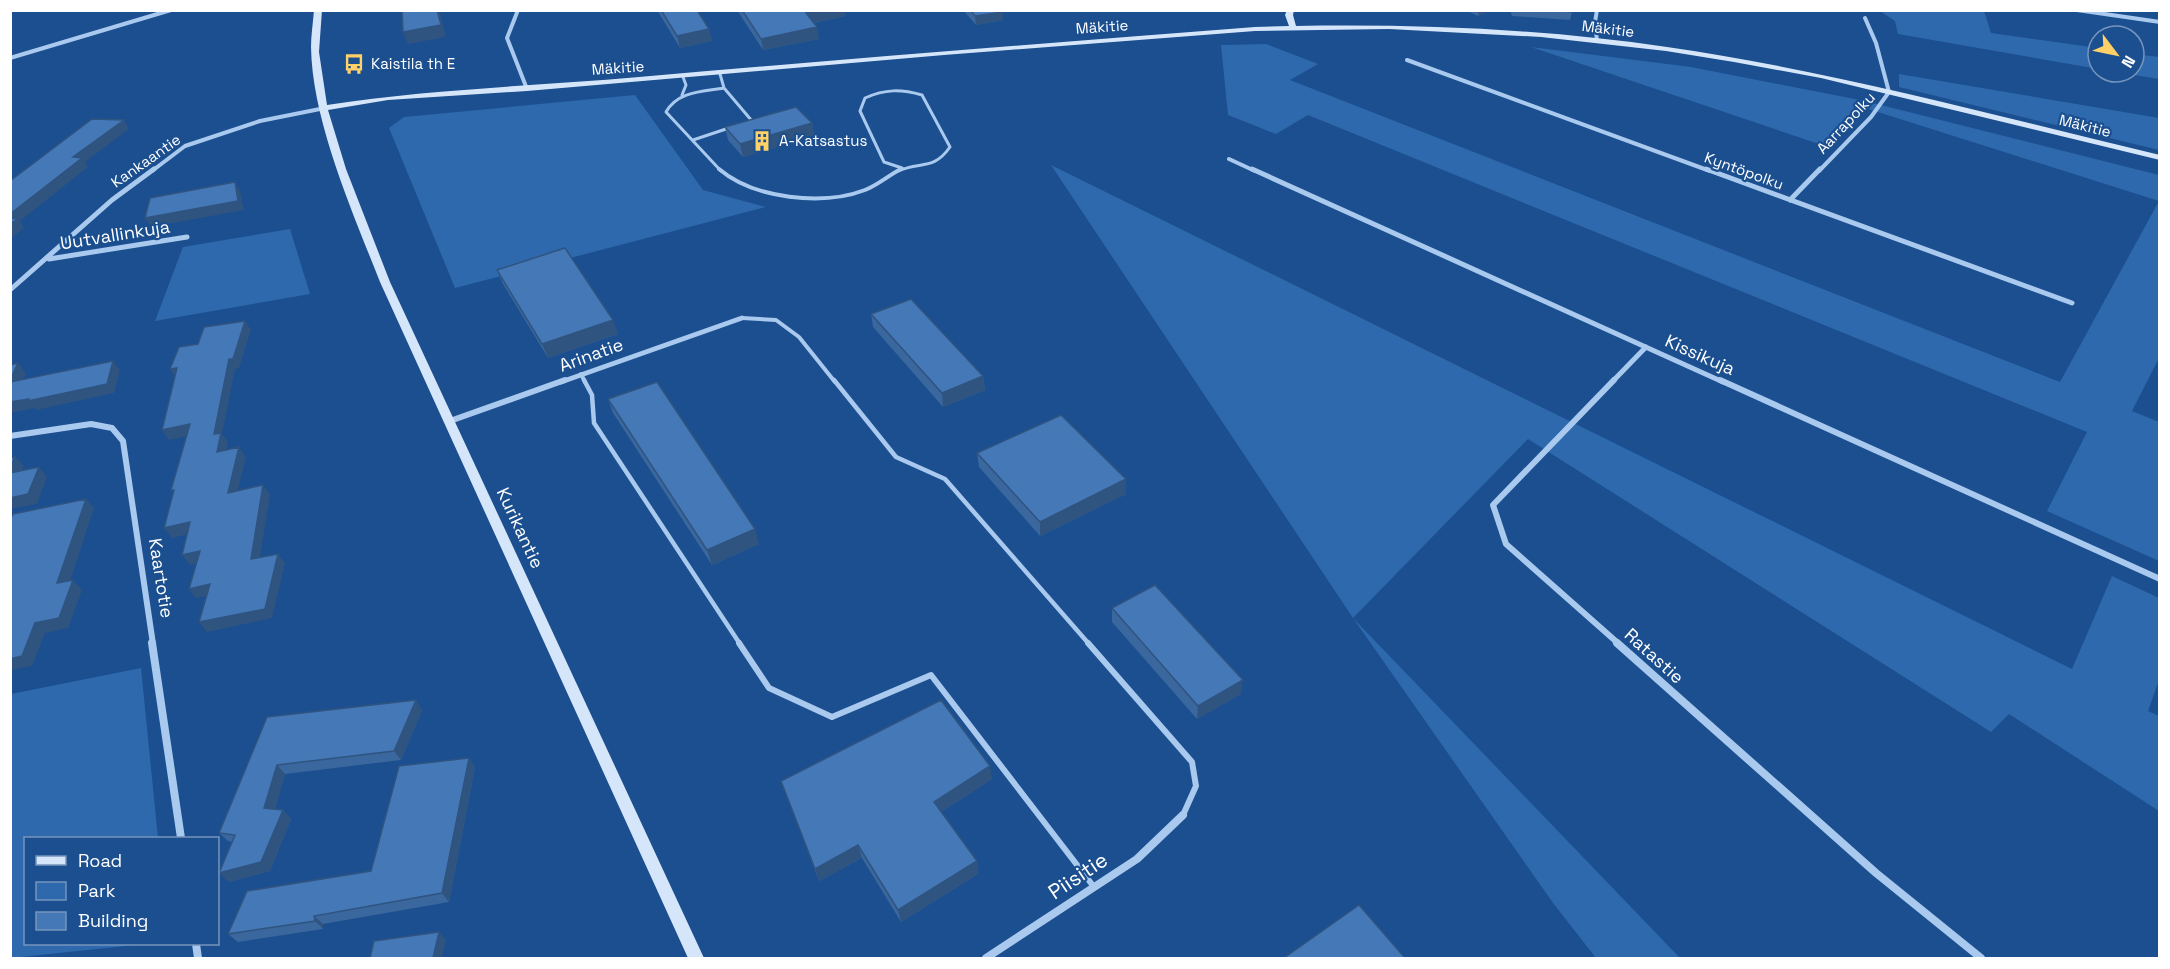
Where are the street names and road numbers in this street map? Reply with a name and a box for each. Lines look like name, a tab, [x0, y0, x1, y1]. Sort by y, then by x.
street label: Mäkitie	[1075, 15, 1129, 38]
street label: Mäkitie	[1581, 16, 1636, 41]
street label: Mäkitie	[591, 56, 645, 79]
street label: Aarrapolku	[1812, 88, 1879, 158]
street label: Mäkitie	[2057, 110, 2113, 141]
street label: Kankaantie	[107, 130, 184, 191]
street label: Kyntöpolku	[1702, 147, 1786, 194]
street label: Uutvallinkuja	[58, 214, 171, 255]
street label: Kissikuja	[1662, 329, 1739, 380]
street label: Arinatie	[556, 332, 626, 377]
street label: Kurikantie	[492, 484, 549, 572]
street label: Kaartotie	[144, 536, 179, 619]
street label: Ratastie	[1620, 623, 1689, 688]
street label: Piisitie	[1043, 846, 1113, 905]

